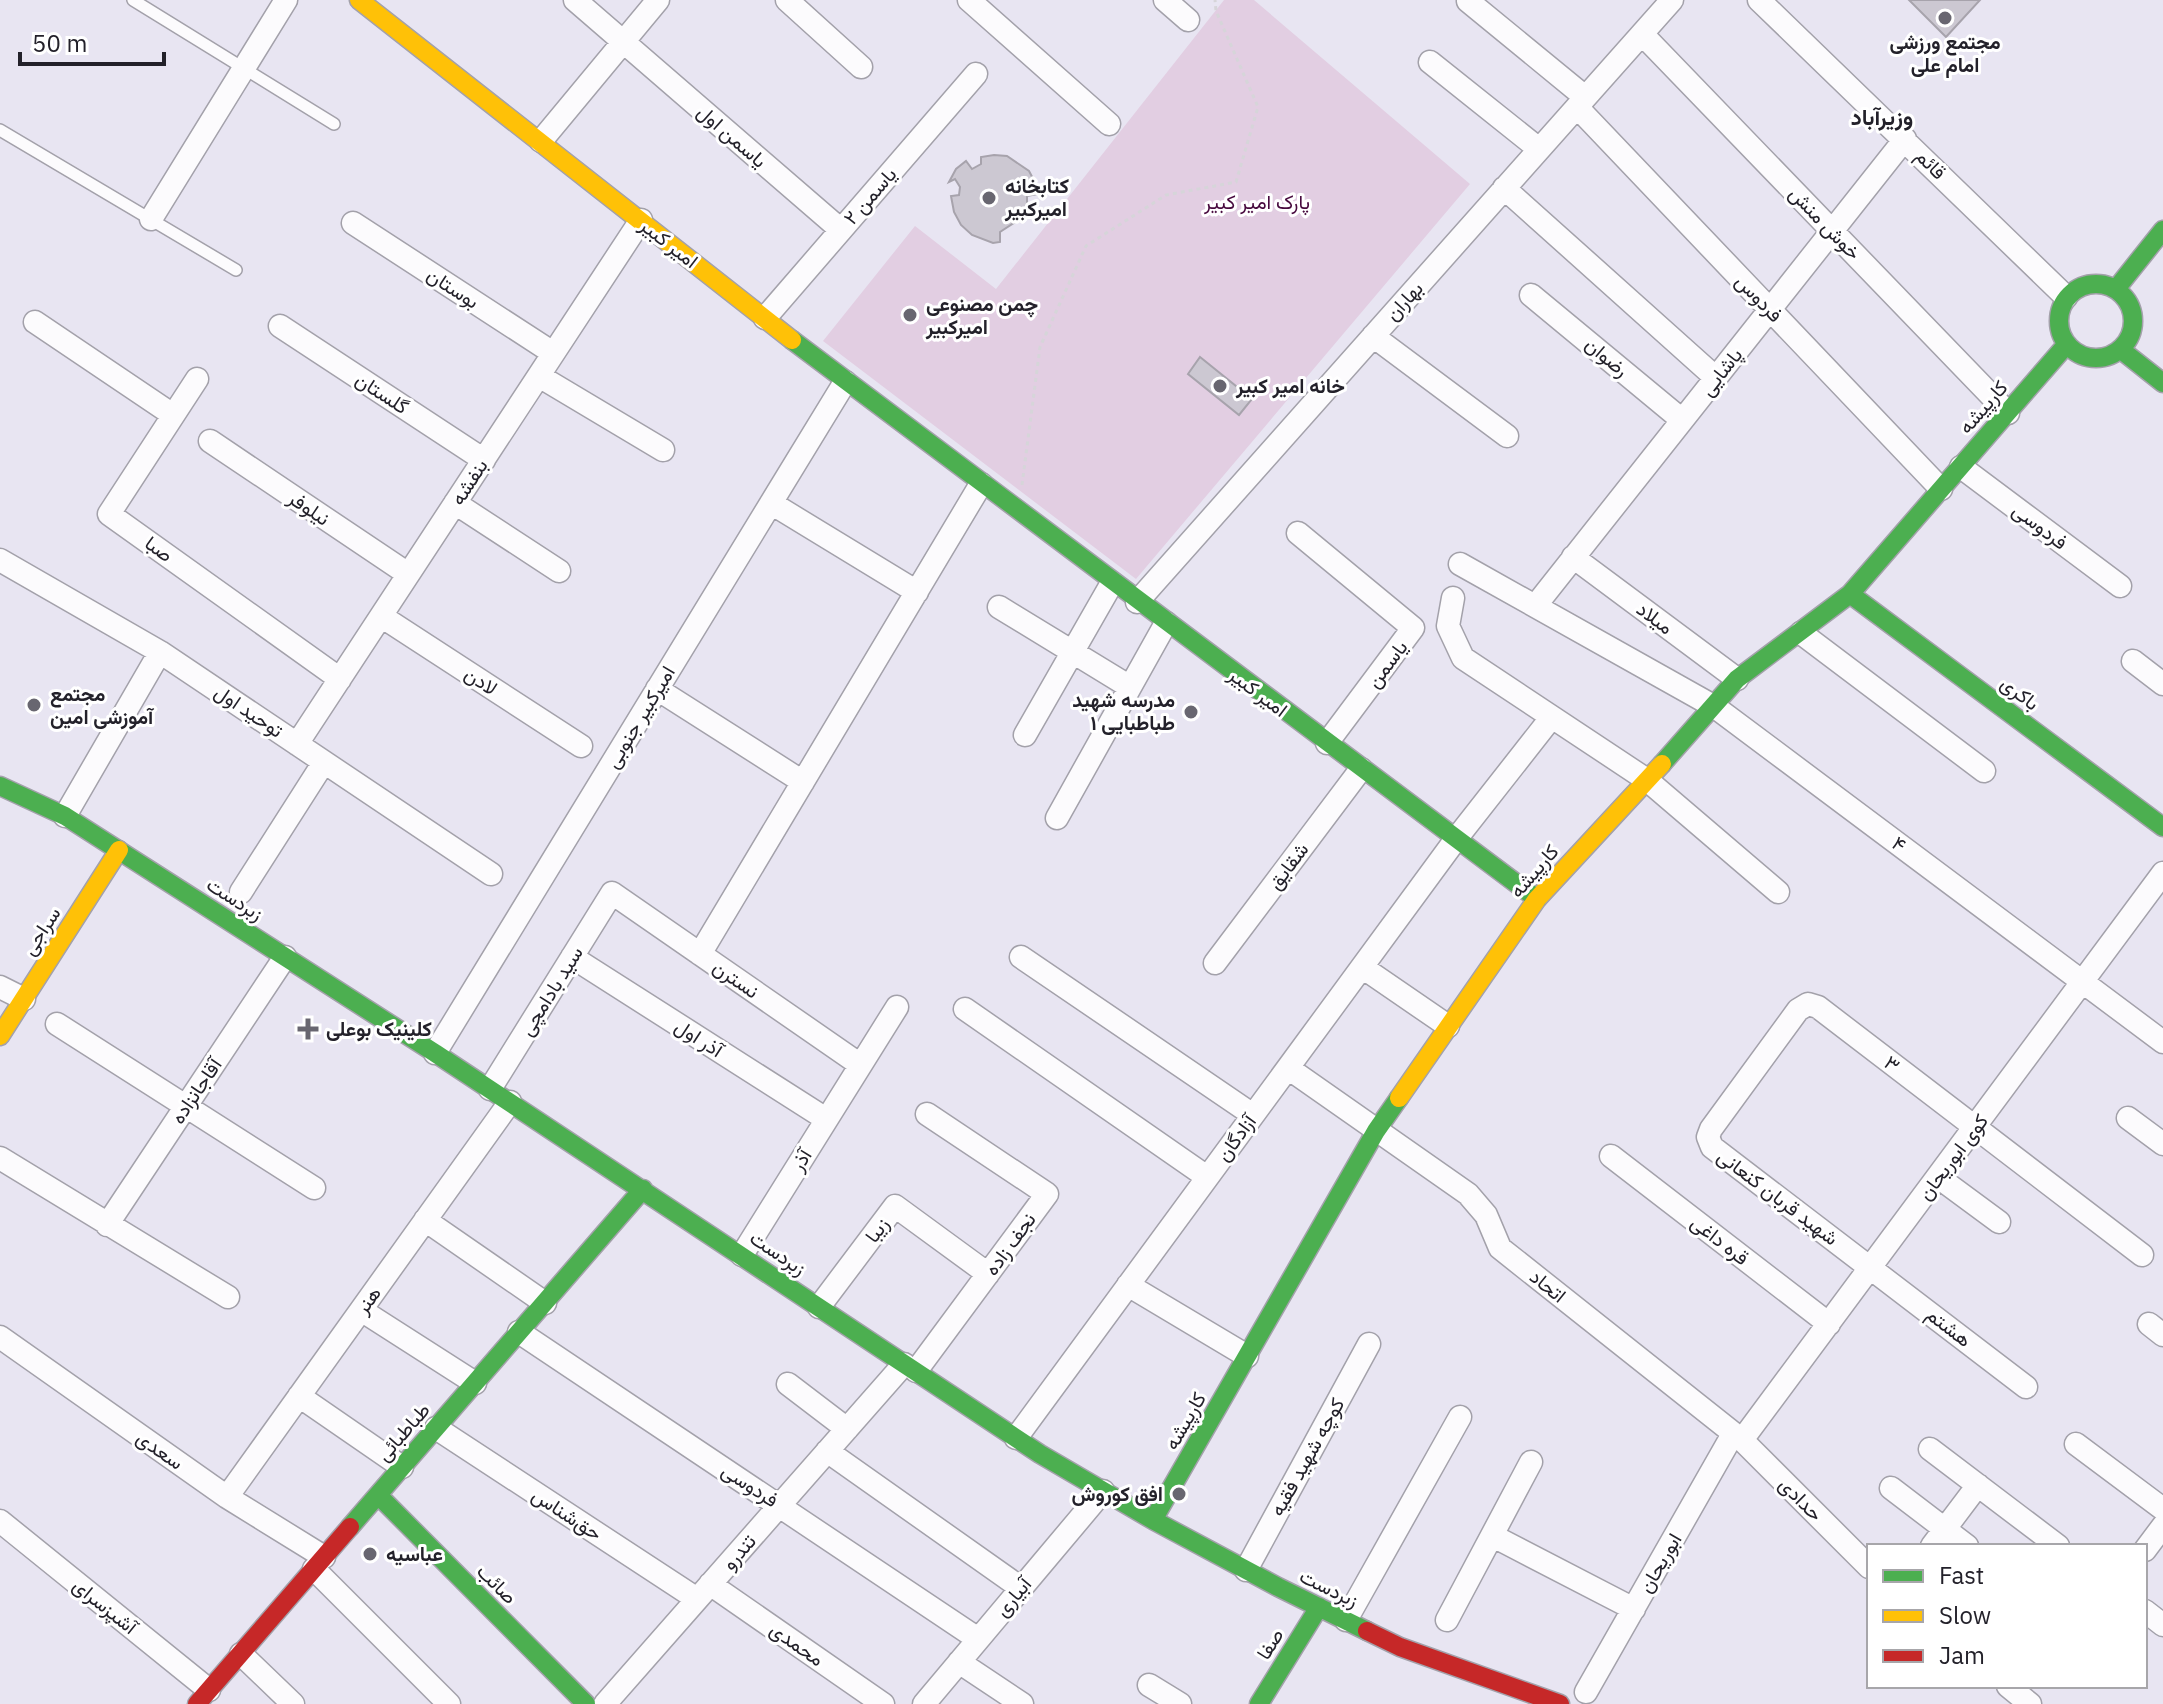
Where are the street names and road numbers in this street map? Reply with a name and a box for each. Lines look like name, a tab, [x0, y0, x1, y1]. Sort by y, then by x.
street label: یاسمن اول	[692, 98, 773, 173]
street label: قائم	[1910, 142, 1953, 185]
street label: یاسمن ۲	[837, 161, 902, 230]
street label: خوش منش	[1783, 180, 1867, 265]
street label: امیر کبیر	[634, 211, 704, 274]
street label: بوستان	[422, 261, 485, 314]
street label: فردوس	[1730, 268, 1789, 328]
street label: بهاران	[1379, 275, 1429, 326]
street label: رضوان	[1580, 330, 1635, 383]
street label: پاشایی	[1693, 342, 1749, 402]
street label: گلستان	[350, 365, 414, 420]
street label: کارپیشه	[1952, 374, 2014, 440]
street label: بنفشه	[444, 453, 493, 510]
street label: نیلوفر	[282, 483, 336, 531]
street label: فردوسی	[2007, 496, 2073, 555]
street label: صبا	[140, 529, 179, 568]
street label: میلاد	[1631, 595, 1679, 640]
street label: یاسمن	[1360, 634, 1413, 693]
street label: لادن	[459, 660, 503, 701]
street label: امیرکبیر جنوبی	[598, 660, 681, 773]
street label: امیر کبیر	[1223, 660, 1293, 723]
street label: باکری	[1995, 669, 2045, 716]
street label: توحید اول	[210, 678, 289, 743]
street label: ۴	[1887, 829, 1912, 858]
street label: شقایق	[1261, 837, 1314, 895]
street label: کارپیشه	[1503, 838, 1565, 904]
street label: زبردست	[202, 870, 269, 927]
street label: سراجی	[15, 901, 66, 960]
street label: سید بادامچی	[512, 941, 590, 1041]
street label: نسترن	[708, 953, 765, 1004]
street label: آذر اول	[670, 1012, 730, 1064]
street label: ۳	[1879, 1049, 1906, 1078]
street label: آقاجانزاده	[164, 1051, 228, 1129]
street label: آزادگان	[1209, 1108, 1263, 1167]
street label: کوی ابوریحان	[1911, 1108, 1994, 1205]
street label: شهید قربان کنعانی	[1712, 1142, 1844, 1251]
street label: آذر	[783, 1143, 818, 1177]
street label: نجف زاده	[978, 1207, 1042, 1281]
street label: قره داغی	[1686, 1208, 1755, 1271]
street label: زیبا	[858, 1211, 895, 1248]
street label: زبردست	[745, 1224, 812, 1281]
street label: اتحاد	[1525, 1263, 1572, 1308]
street label: هنر	[348, 1280, 387, 1320]
street label: هشتم	[1921, 1300, 1978, 1353]
street label: کارپیشه	[1157, 1387, 1213, 1455]
street label: کوچه شهید فقیه	[1263, 1393, 1351, 1521]
street label: طباطبائی	[370, 1397, 436, 1467]
street label: سعدی	[131, 1424, 189, 1476]
street label: فردوسی	[717, 1456, 784, 1513]
street label: حدادی	[1773, 1471, 1829, 1527]
street label: حق‌شناس	[527, 1481, 608, 1546]
street label: تندرو	[715, 1528, 762, 1575]
street label: ابوریحان	[1632, 1528, 1687, 1598]
street label: صائب	[471, 1558, 523, 1610]
street label: زبردست	[1295, 1562, 1363, 1613]
street label: آبیاری	[988, 1570, 1038, 1622]
street label: آشپزسرای	[67, 1571, 144, 1641]
street label: محمدی	[765, 1615, 830, 1672]
street label: صفا	[1250, 1623, 1289, 1664]

